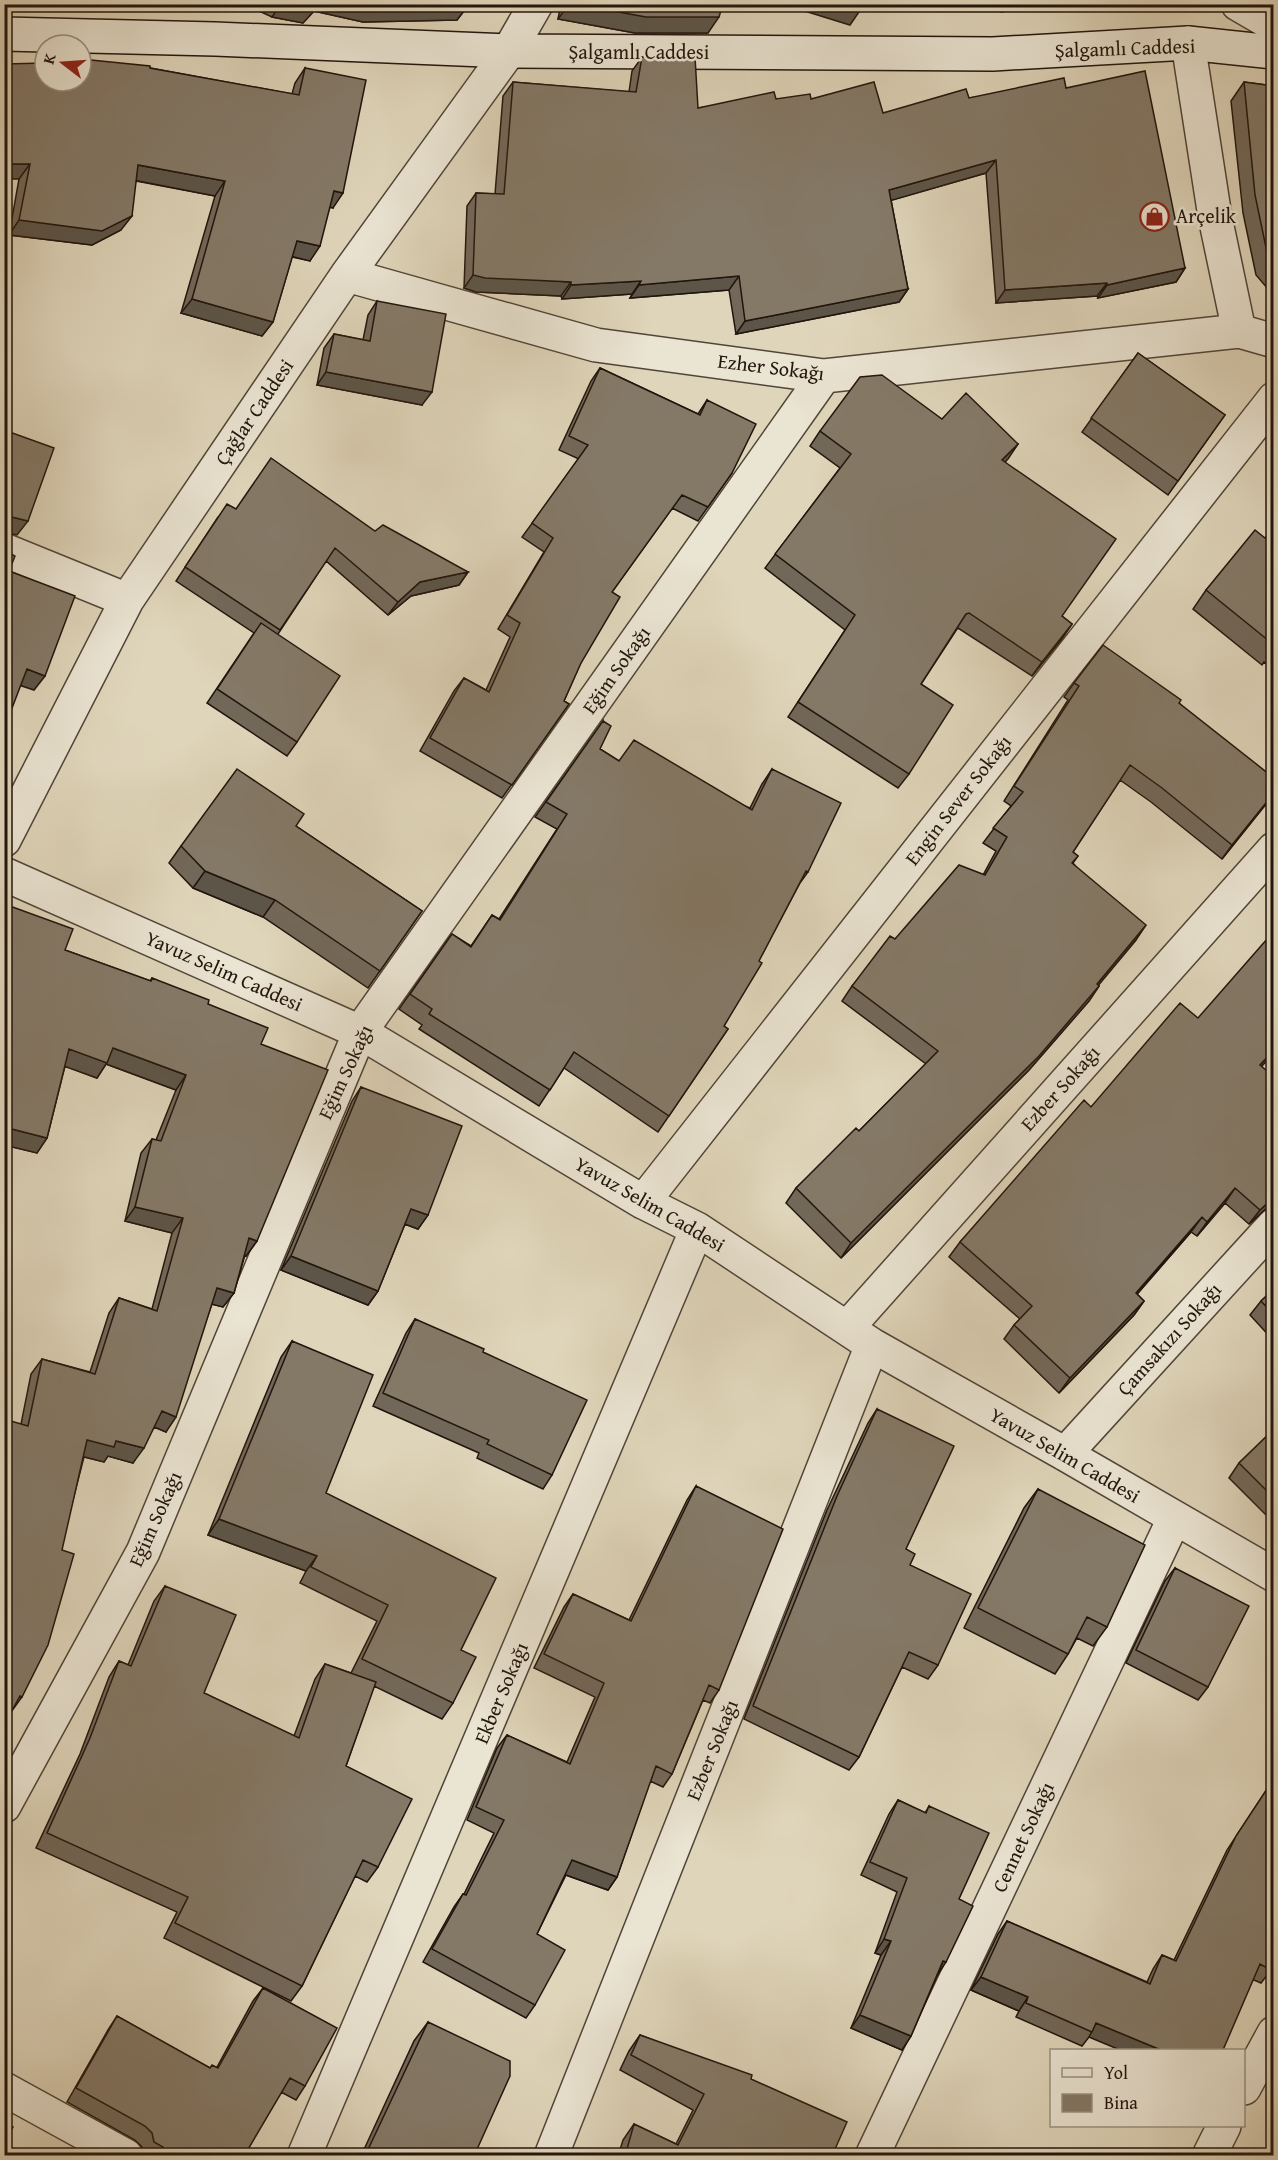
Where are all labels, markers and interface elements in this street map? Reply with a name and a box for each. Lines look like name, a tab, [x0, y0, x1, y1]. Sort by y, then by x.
street label: Şalgamlı Caddesi	[1054, 31, 1196, 64]
north arrow	[33, 33, 93, 93]
street label: Şalgamlı Caddesi	[569, 37, 710, 66]
text: K	[36, 49, 62, 67]
shop icon: Arçelik	[1139, 200, 1171, 232]
place label: Arçelik	[1176, 201, 1237, 230]
street label: Ezher Sokağı	[716, 346, 826, 387]
street label: Çağlar Caddesi	[207, 352, 300, 471]
street label: Eğim Sokağı	[575, 619, 657, 720]
street label: Engin Sever Sokağı	[897, 728, 1018, 871]
street label: Yavuz Selim Caddesi	[141, 923, 308, 1018]
street label: Eğim Sokağı	[310, 1019, 379, 1124]
street label: Ezber Sokağı	[1013, 1038, 1106, 1137]
street label: Yavuz Selim Caddesi	[570, 1149, 731, 1259]
street label: Çamsakızı Sokağı	[1110, 1275, 1228, 1402]
street label: Yavuz Selim Caddesi	[985, 1400, 1146, 1510]
street label: Eğim Sokağı	[121, 1466, 189, 1571]
street label: Ekber Sokağı	[466, 1637, 535, 1748]
street label: Ezber Sokağı	[678, 1695, 745, 1805]
street label: Cennet Sokağı	[984, 1777, 1061, 1897]
legend	[1050, 2049, 1245, 2127]
text: Yol	[1104, 2059, 1128, 2086]
text: Bina	[1104, 2089, 1138, 2116]

